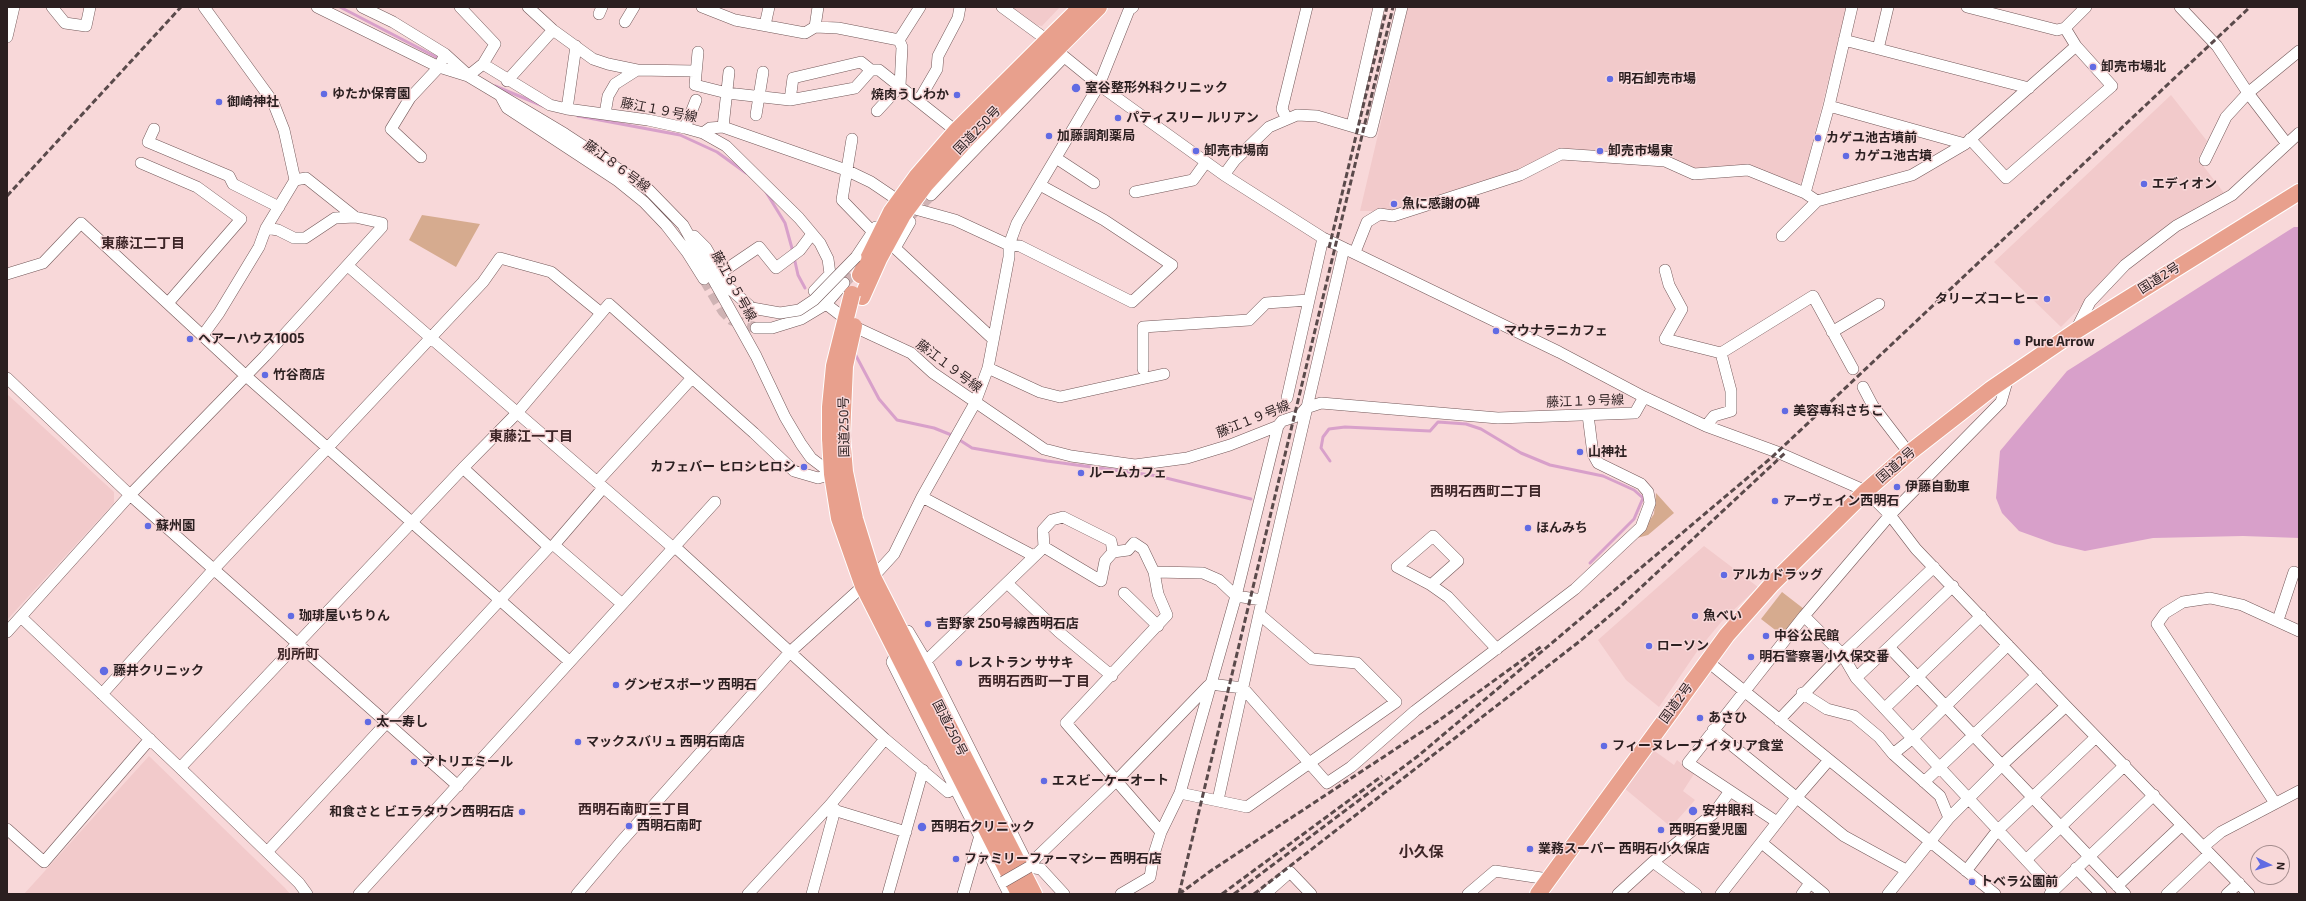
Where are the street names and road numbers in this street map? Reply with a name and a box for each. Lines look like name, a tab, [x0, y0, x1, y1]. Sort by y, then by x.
street label: 藤江１９号線	[619, 95, 699, 125]
street label: 国道250号	[950, 103, 1004, 157]
street label: 藤江８６号線	[581, 137, 653, 195]
street label: 藤江８５号線	[708, 248, 760, 324]
street label: 国道2号	[2135, 259, 2183, 297]
street label: 藤江１９号線	[913, 336, 985, 396]
street label: 藤江１９号線	[1546, 392, 1624, 410]
street label: 国道250号	[836, 396, 852, 458]
street label: 藤江１９号線	[1214, 397, 1292, 441]
street label: 国道2号	[1873, 444, 1919, 486]
street label: 国道2号	[1656, 680, 1696, 726]
street label: 国道250号	[929, 697, 971, 759]

